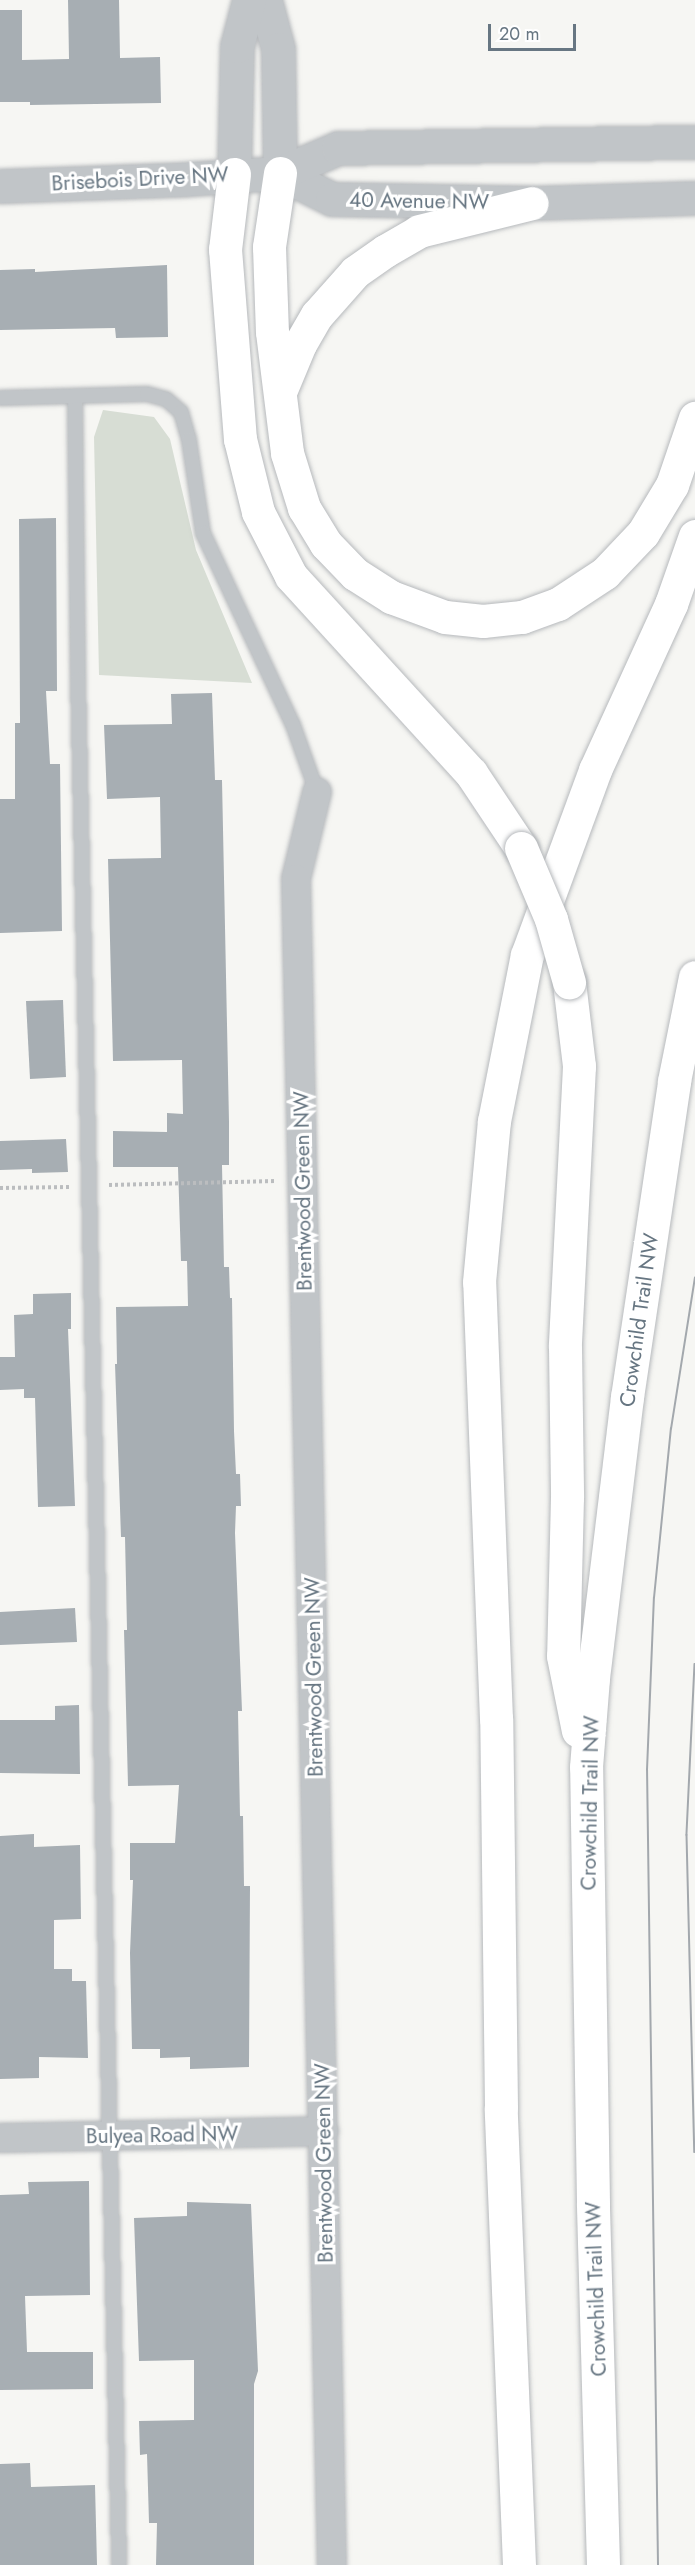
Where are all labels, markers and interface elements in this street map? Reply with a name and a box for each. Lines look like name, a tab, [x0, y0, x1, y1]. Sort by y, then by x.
scale bar	[491, 12, 580, 50]
text: 20 m	[499, 21, 539, 47]
street label: Brisebois Drive NW	[51, 162, 229, 196]
street label: 40 Avenue NW	[349, 187, 489, 215]
street label: Brentwood Green NW	[289, 1091, 317, 1291]
street label: Crowchild Trail NW	[614, 1232, 664, 1408]
street label: Brentwood Green NW	[300, 1577, 328, 1777]
street label: Crowchild Trail NW	[576, 1715, 604, 1891]
street label: Brentwood Green NW	[310, 2063, 338, 2263]
street label: Bulyea Road NW	[86, 2121, 238, 2149]
street label: Crowchild Trail NW	[580, 2201, 612, 2377]

